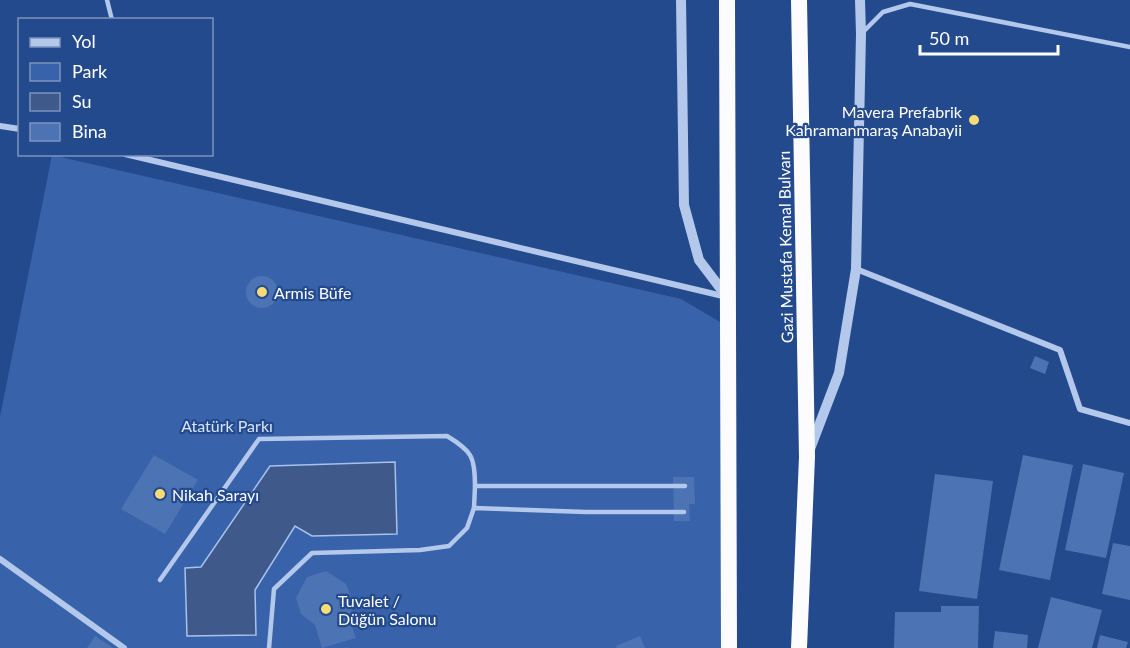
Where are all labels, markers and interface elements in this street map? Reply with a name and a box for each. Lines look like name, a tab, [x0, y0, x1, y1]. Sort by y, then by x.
legend	[18, 18, 213, 156]
scale bar	[920, 18, 1058, 56]
text: 50 m	[929, 27, 969, 49]
text: Yol	[72, 30, 96, 52]
text: Park	[72, 60, 108, 82]
text: Su	[72, 90, 92, 112]
place label: Mavera Prefabrik Kahramanmaraş Anabayii	[785, 102, 963, 139]
marker: Mavera Prefabrik Kahramanmaraş Anabayii	[967, 113, 981, 127]
text: Bina	[72, 120, 107, 142]
street label: Gazi Mustafa Kemal Bulvarı	[774, 151, 796, 343]
place label: Armis Büfe	[274, 283, 352, 302]
marker: Armis Büfe	[255, 285, 269, 299]
park label: Atatürk Parkı	[181, 416, 273, 435]
place label: Nikah Sarayı	[172, 485, 259, 504]
marker: Nikah Sarayı	[153, 487, 167, 501]
place label: Tuvalet / Düğün Salonu	[338, 591, 436, 628]
marker: Tuvalet / Düğün Salonu	[319, 602, 333, 616]

